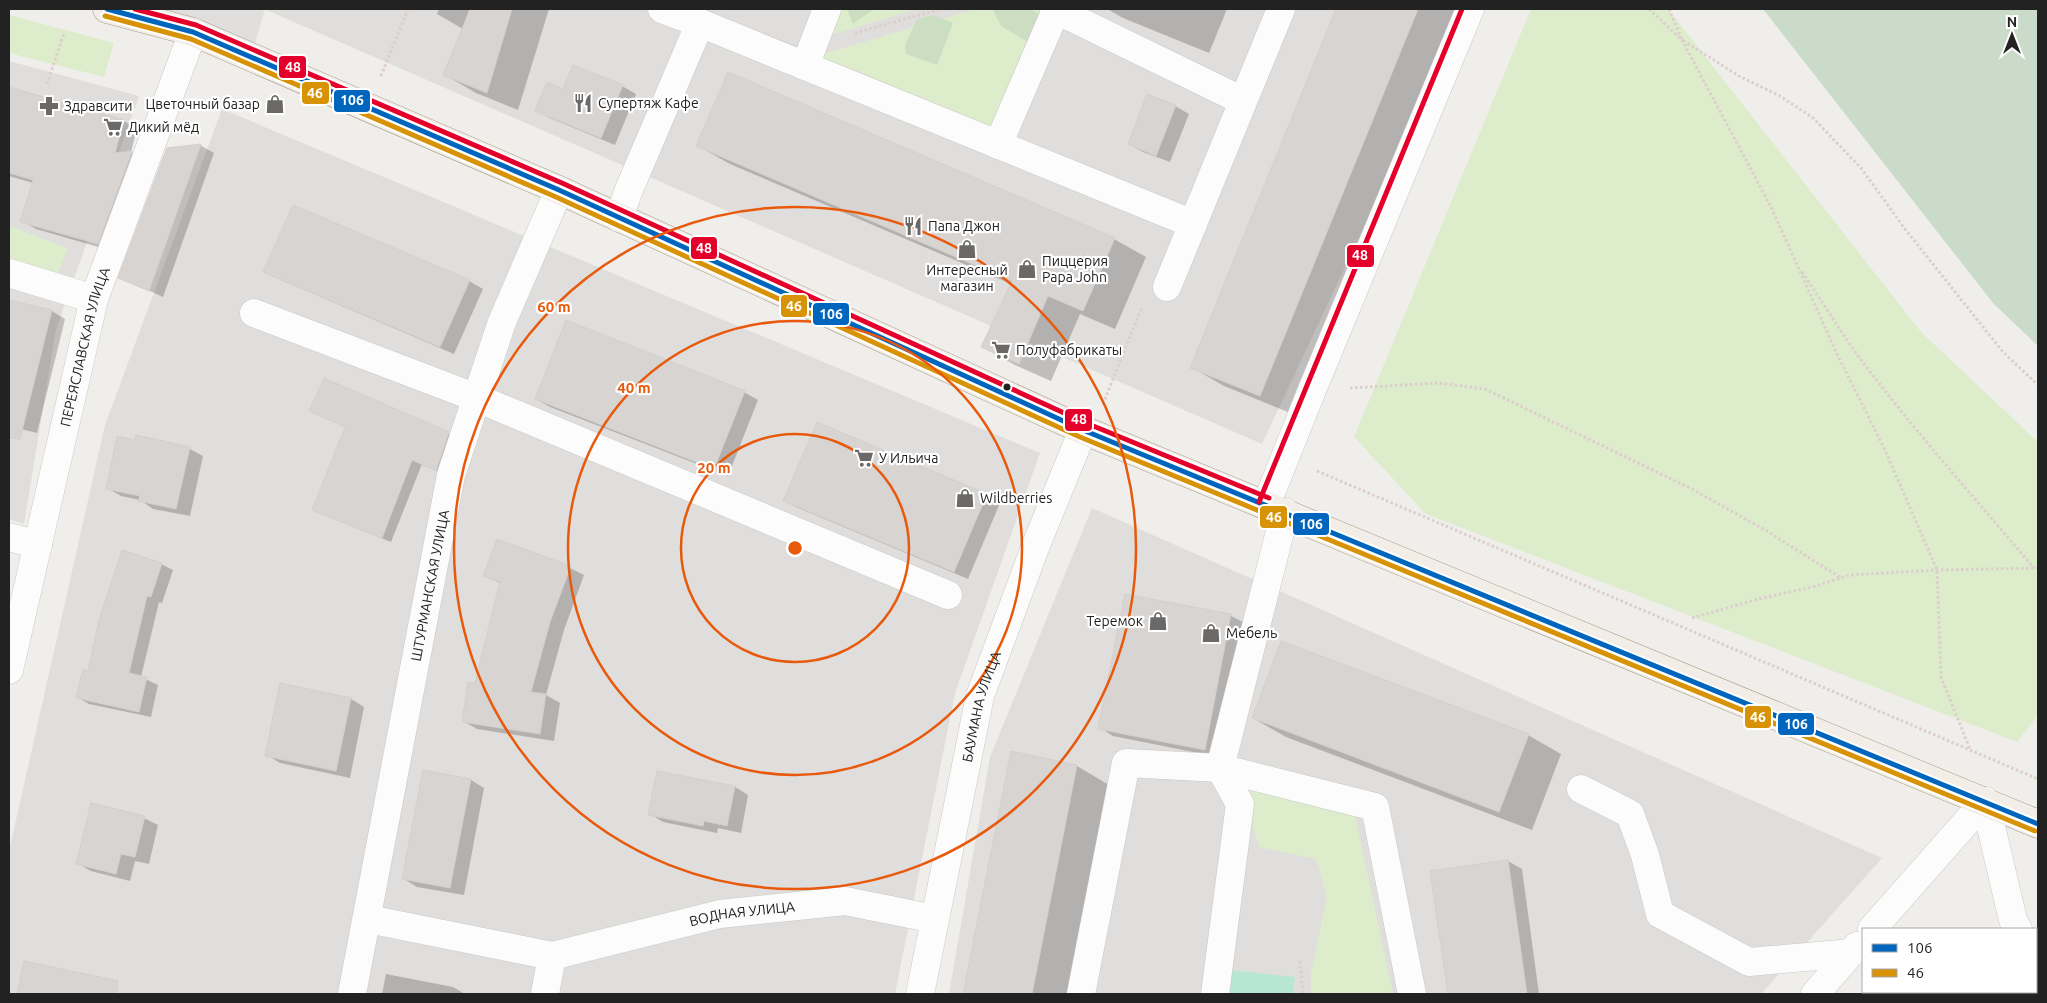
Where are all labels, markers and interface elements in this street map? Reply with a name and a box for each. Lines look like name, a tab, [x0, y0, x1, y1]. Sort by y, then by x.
north arrow	[1987, 10, 2037, 60]
text: N	[2007, 14, 2017, 30]
line badge: 48	[278, 55, 307, 79]
text: 48	[285, 59, 301, 75]
line badge: 46	[301, 81, 330, 105]
text: 46	[307, 85, 323, 101]
line badge: 106	[333, 89, 371, 113]
text: 106	[340, 92, 364, 108]
restaurant icon: Супертяж Кафе	[572, 92, 594, 114]
shop icon: Цветочный базар	[264, 93, 286, 115]
pharmacy icon: Здравсити	[38, 95, 60, 117]
place label: Супертяж Кафе	[598, 95, 699, 111]
place label: Цветочный базар	[145, 96, 260, 112]
place label: Здравсити	[64, 98, 132, 114]
supermarket icon: Дикий мёд	[102, 116, 124, 138]
place label: Дикий мёд	[128, 119, 199, 135]
restaurant icon: Папа Джон	[902, 215, 924, 237]
place label: Папа Джон	[928, 218, 1000, 234]
line badge: 48	[690, 236, 718, 260]
shop icon: Интересный магазин	[956, 238, 978, 260]
text: 48	[696, 240, 712, 256]
line badge: 48	[1346, 244, 1375, 268]
text: 48	[1352, 247, 1368, 263]
place label: Пиццерия Papa John	[1042, 253, 1108, 285]
shop icon: Пиццерия Papa John	[1016, 258, 1038, 280]
place label: Интересный магазин	[926, 262, 1008, 294]
street label: ПЕРЕЯСЛАВСКАЯ УЛИЦА	[57, 265, 113, 428]
line badge: 46	[780, 294, 808, 318]
text: 60 m	[537, 298, 571, 315]
text: 46	[786, 298, 802, 314]
line badge: 106	[812, 302, 850, 326]
text: 106	[819, 306, 843, 322]
supermarket icon: Полуфабрикаты	[990, 339, 1012, 361]
place label: Полуфабрикаты	[1016, 342, 1122, 358]
text: 40 m	[617, 379, 651, 396]
unlabelled marker	[1002, 382, 1012, 392]
line badge: 48	[1064, 408, 1093, 432]
text: 48	[1071, 411, 1087, 427]
supermarket icon: У Ильича	[853, 447, 875, 469]
place label: У Ильича	[879, 450, 938, 466]
text: 20 m	[697, 459, 731, 476]
shop icon: Wildberries	[954, 487, 976, 509]
place label: Wildberries	[980, 490, 1052, 506]
line badge: 46	[1259, 505, 1288, 529]
street label: ШТУРМАНСКАЯ УЛИЦА	[408, 508, 452, 662]
text: 46	[1266, 509, 1282, 525]
line badge: 106	[1292, 512, 1330, 536]
text: 106	[1299, 516, 1323, 532]
centre of rings	[786, 539, 804, 557]
shop icon: Теремок	[1147, 610, 1169, 632]
place label: Теремок	[1087, 613, 1143, 629]
shop icon: Мебель	[1200, 622, 1222, 644]
place label: Мебель	[1226, 625, 1277, 641]
street label: БАУМАНА УЛИЦА	[959, 649, 1004, 763]
line badge: 46	[1744, 705, 1772, 729]
text: 46	[1750, 709, 1766, 725]
line badge: 106	[1777, 712, 1815, 736]
text: 106	[1784, 716, 1808, 732]
street label: ВОДНАЯ УЛИЦА	[688, 898, 796, 929]
legend	[1862, 928, 2037, 993]
text: 106	[1907, 939, 1932, 956]
text: 46	[1907, 964, 1924, 981]

